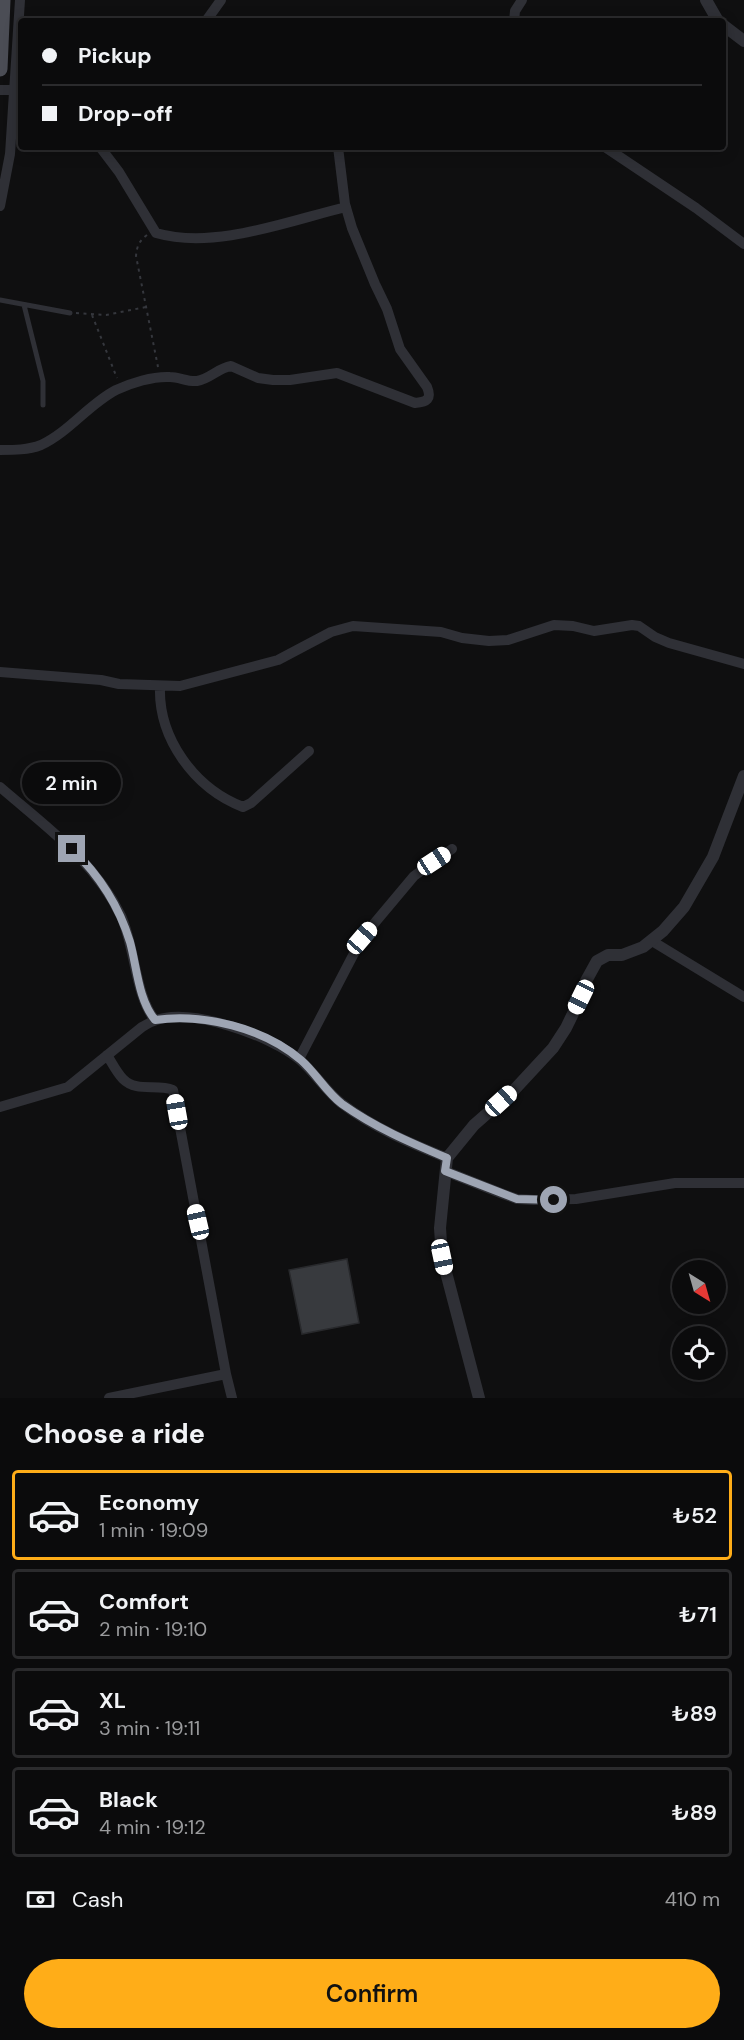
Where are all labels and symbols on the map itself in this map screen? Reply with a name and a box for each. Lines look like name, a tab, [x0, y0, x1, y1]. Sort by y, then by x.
callout: 2 min	[22, 762, 122, 804]
route end	[58, 835, 85, 862]
car	[414, 844, 454, 878]
car	[343, 919, 381, 957]
car	[565, 977, 597, 1017]
car	[482, 1082, 520, 1120]
car	[165, 1093, 189, 1131]
route start	[540, 1186, 567, 1213]
car	[185, 1202, 211, 1242]
car	[429, 1238, 455, 1276]
north arrow	[672, 1260, 726, 1314]

